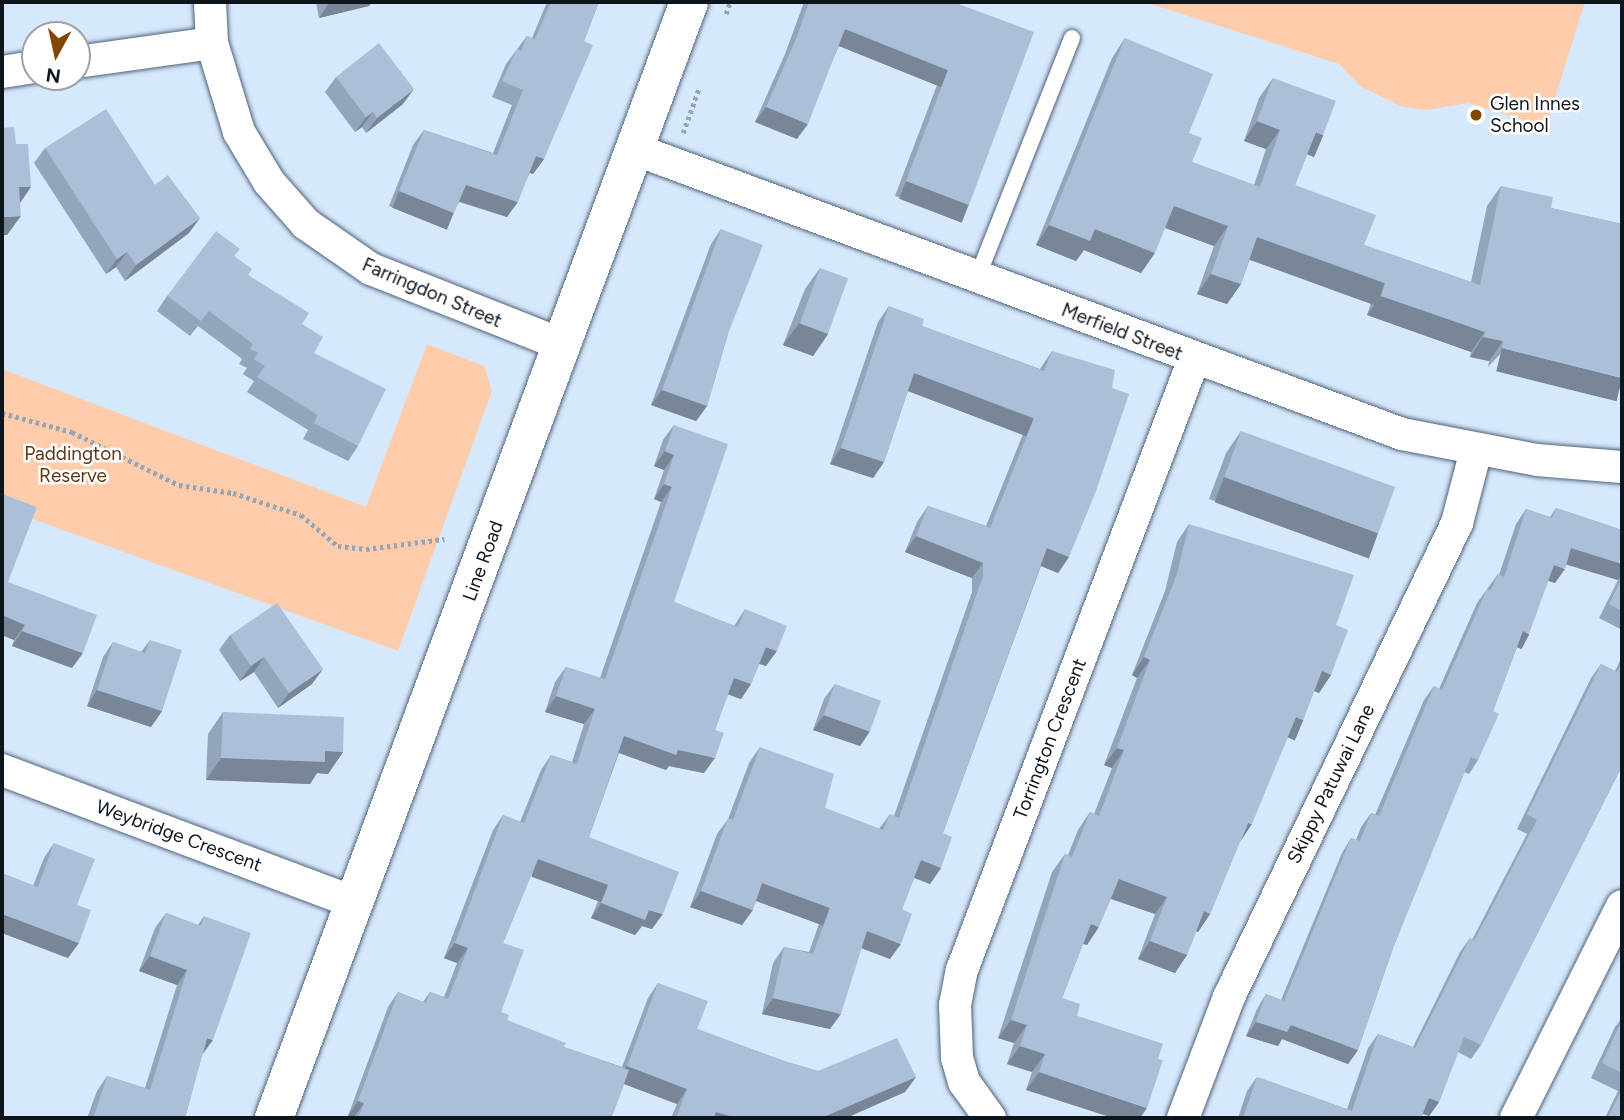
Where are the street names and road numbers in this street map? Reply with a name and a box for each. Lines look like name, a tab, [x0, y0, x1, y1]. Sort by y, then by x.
street label: Farringdon Street	[359, 253, 505, 333]
street label: Merfield Street	[1058, 298, 1186, 366]
street label: Line Road	[458, 518, 508, 604]
street label: Torrington Crescent	[1009, 655, 1091, 823]
street label: Skippy Patuwai Lane	[1283, 701, 1379, 867]
street label: Weybridge Crescent	[93, 795, 265, 877]

